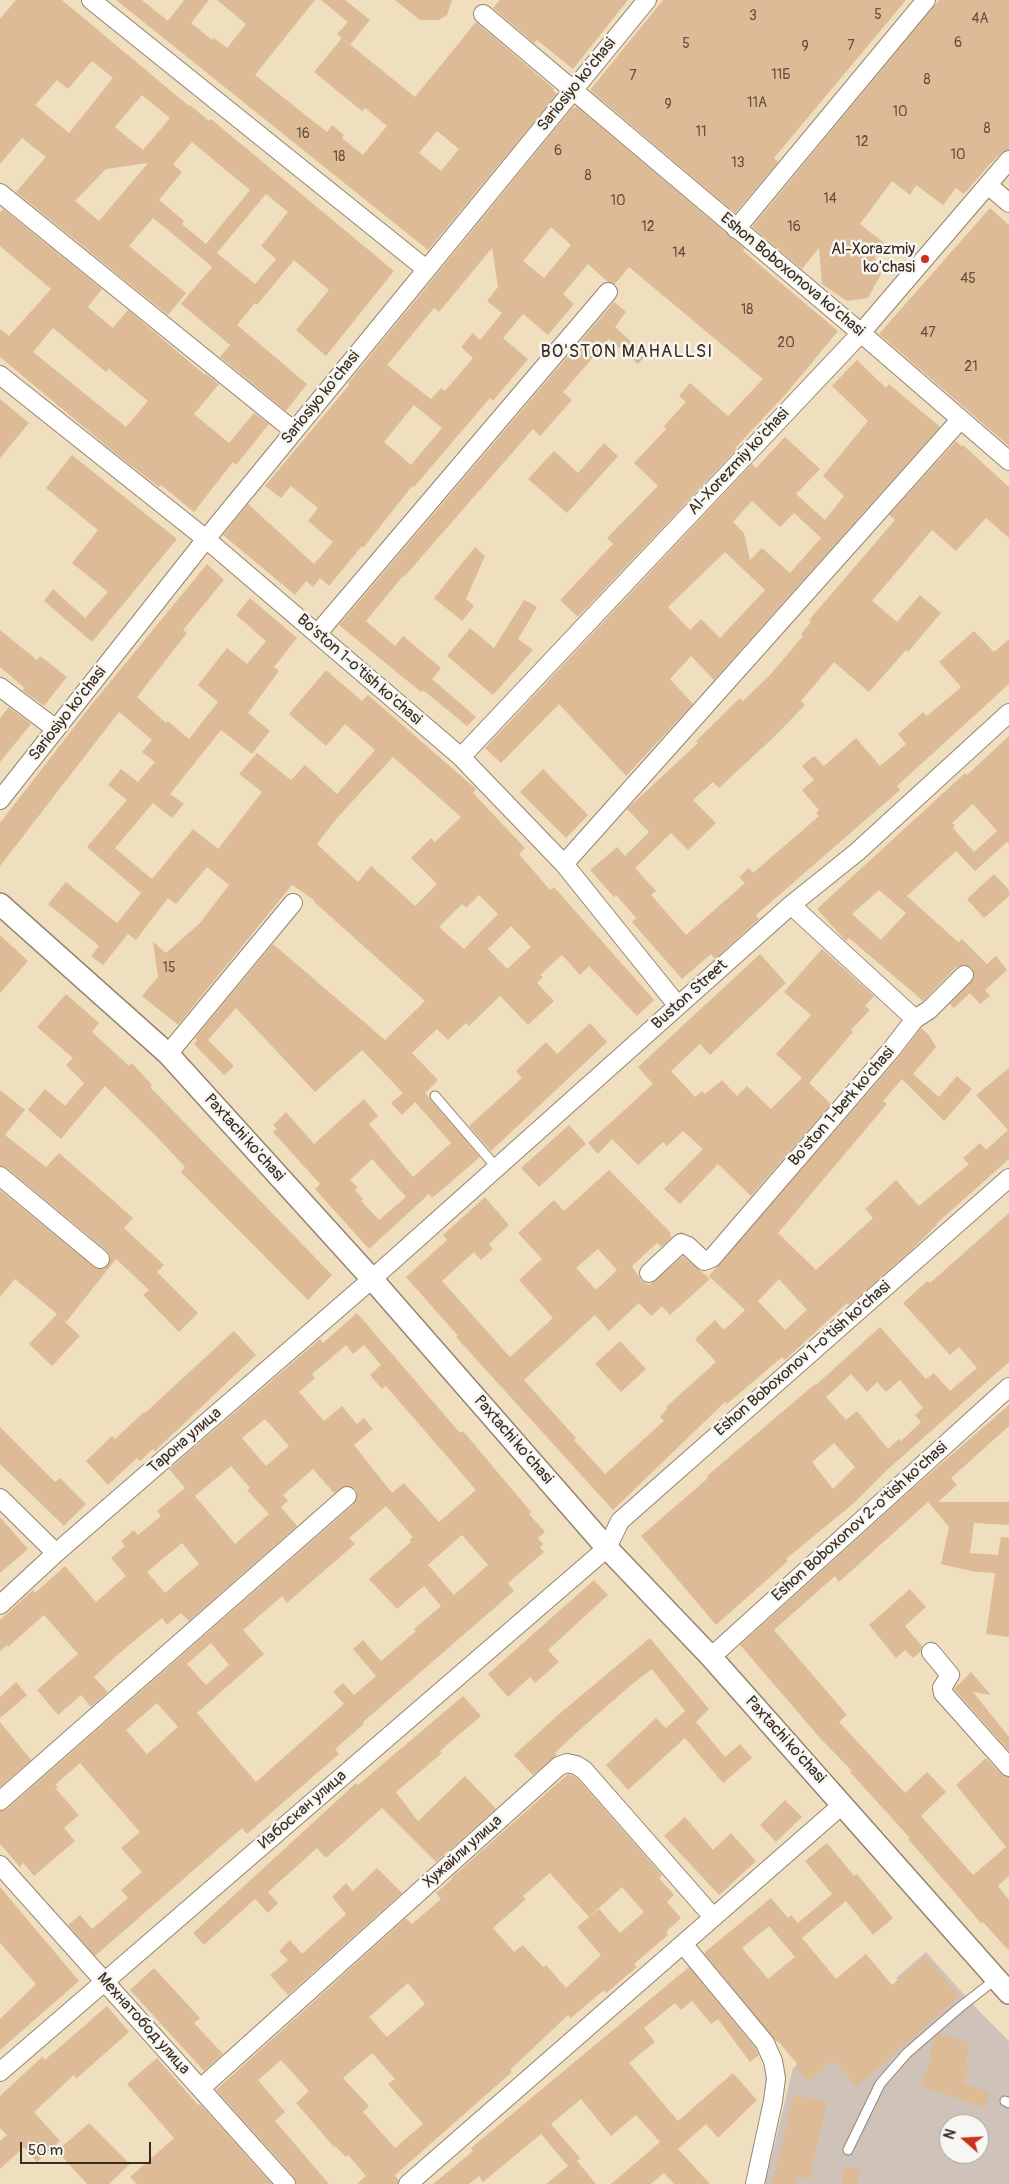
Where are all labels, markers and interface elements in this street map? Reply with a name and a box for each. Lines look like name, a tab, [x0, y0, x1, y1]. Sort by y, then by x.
house number: 5	[874, 7, 882, 23]
house number: 3	[749, 8, 757, 24]
house number: 4А	[971, 11, 989, 27]
street label: Sariosiyo ko'chasi	[534, 35, 620, 135]
house number: 6	[954, 35, 962, 51]
house number: 5	[682, 36, 690, 52]
house number: 7	[847, 38, 855, 54]
house number: 9	[801, 39, 809, 55]
house number: 11Б	[771, 67, 791, 83]
house number: 7	[629, 68, 637, 84]
house number: 8	[923, 72, 931, 88]
house number: 11А	[747, 95, 767, 111]
house number: 9	[664, 97, 672, 113]
house number: 10	[892, 104, 908, 120]
house number: 8	[983, 121, 991, 137]
house number: 11	[696, 124, 706, 140]
house number: 16	[296, 126, 310, 142]
house number: 12	[855, 134, 869, 150]
house number: 6	[554, 143, 562, 159]
house number: 10	[950, 147, 966, 163]
house number: 18	[333, 149, 345, 165]
house number: 13	[731, 155, 745, 171]
house number: 8	[584, 168, 592, 184]
house number: 14	[823, 191, 837, 207]
house number: 10	[610, 193, 626, 209]
street label: Eshon Boboxonova ko'chasi	[716, 209, 868, 341]
house number: 12	[641, 219, 655, 235]
house number: 16	[787, 219, 801, 235]
place label: Al-Xorazmiy ko'chasi	[831, 240, 915, 278]
house number: 14	[672, 245, 686, 261]
marker: Al-Xorazmiy ko'chasi	[919, 253, 931, 265]
house number: 45	[960, 271, 976, 287]
house number: 18	[741, 302, 753, 318]
house number: 47	[920, 325, 936, 341]
house number: 20	[777, 335, 795, 351]
district label: BO'STON MAHALLSI	[539, 341, 715, 363]
street label: Sariosiyo ko'chasi	[278, 348, 364, 448]
house number: 21	[964, 359, 978, 375]
street label: Al-Xorezmiy ko'chasi	[685, 405, 793, 519]
street label: Bo'ston 1-o'tish ko'chasi	[293, 611, 425, 729]
street label: Sariosiyo ko'chasi	[25, 663, 111, 765]
street label: Buston Street	[648, 956, 732, 1034]
house number: 15	[162, 960, 176, 976]
street label: Bo'ston 1-berk ko'chasi	[785, 1044, 899, 1170]
street label: Paxtachi ko'chasi	[200, 1090, 288, 1186]
street label: Eshon Boboxonov 1-o'tish ko'chasi	[711, 1277, 895, 1441]
street label: Paxtachi ko'chasi	[469, 1392, 557, 1488]
street label: Тарона улица	[144, 1404, 226, 1478]
street label: Eshon Boboxonov 2-o'tish ko'chasi	[768, 1438, 952, 1606]
street label: Paxtachi ko'chasi	[741, 1692, 829, 1788]
street label: Избоскан улица	[255, 1767, 351, 1853]
street label: Хужайли улица	[420, 1812, 506, 1892]
street label: Мехнатобод улица	[92, 1969, 194, 2079]
north arrow	[939, 2114, 989, 2164]
text: N	[941, 2127, 960, 2142]
scale bar	[22, 2132, 154, 2164]
text: 50 m	[28, 2141, 63, 2160]

